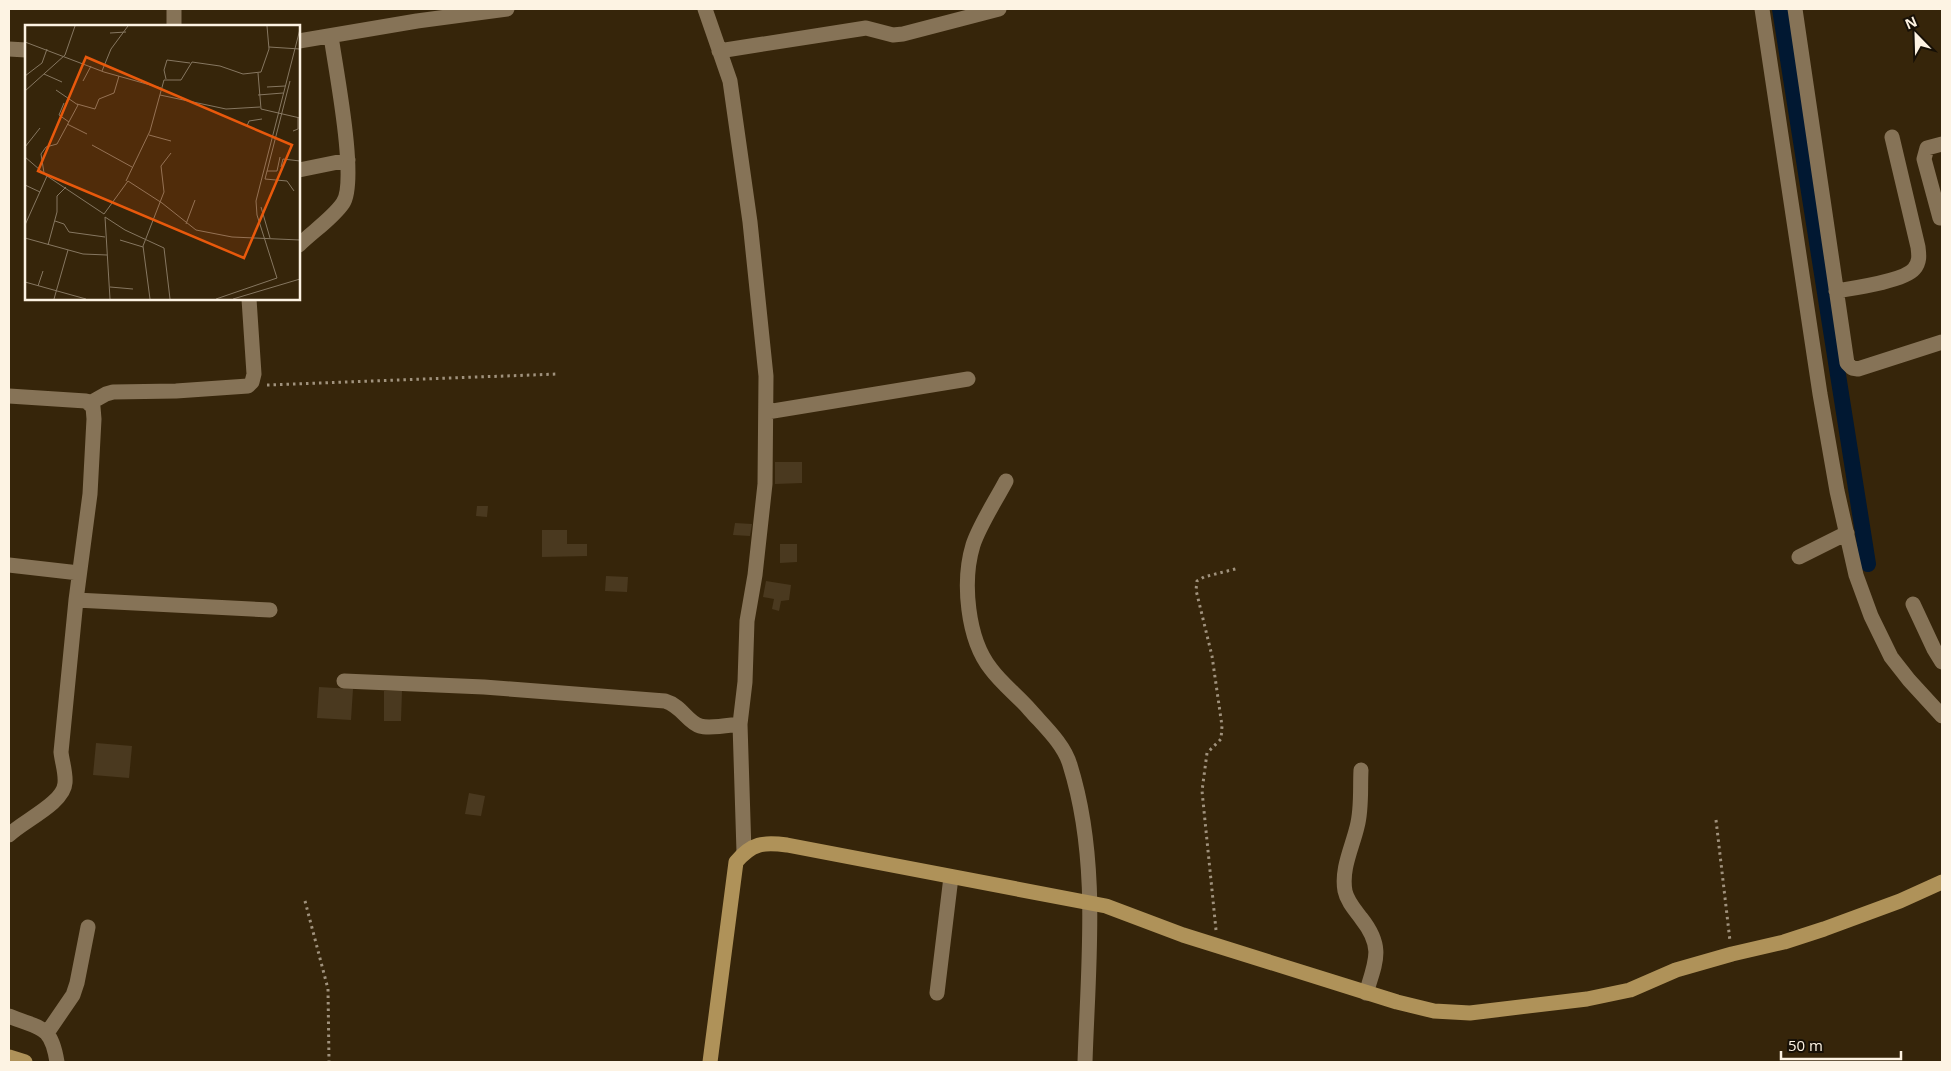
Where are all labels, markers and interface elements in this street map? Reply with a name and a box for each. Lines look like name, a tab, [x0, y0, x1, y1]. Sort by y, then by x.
north arrow	[1891, 10, 1941, 60]
text: N	[1902, 12, 1920, 34]
inset map	[25, 25, 300, 300]
scale bar	[1781, 1028, 1901, 1060]
text: 50 m	[1788, 1035, 1823, 1055]

